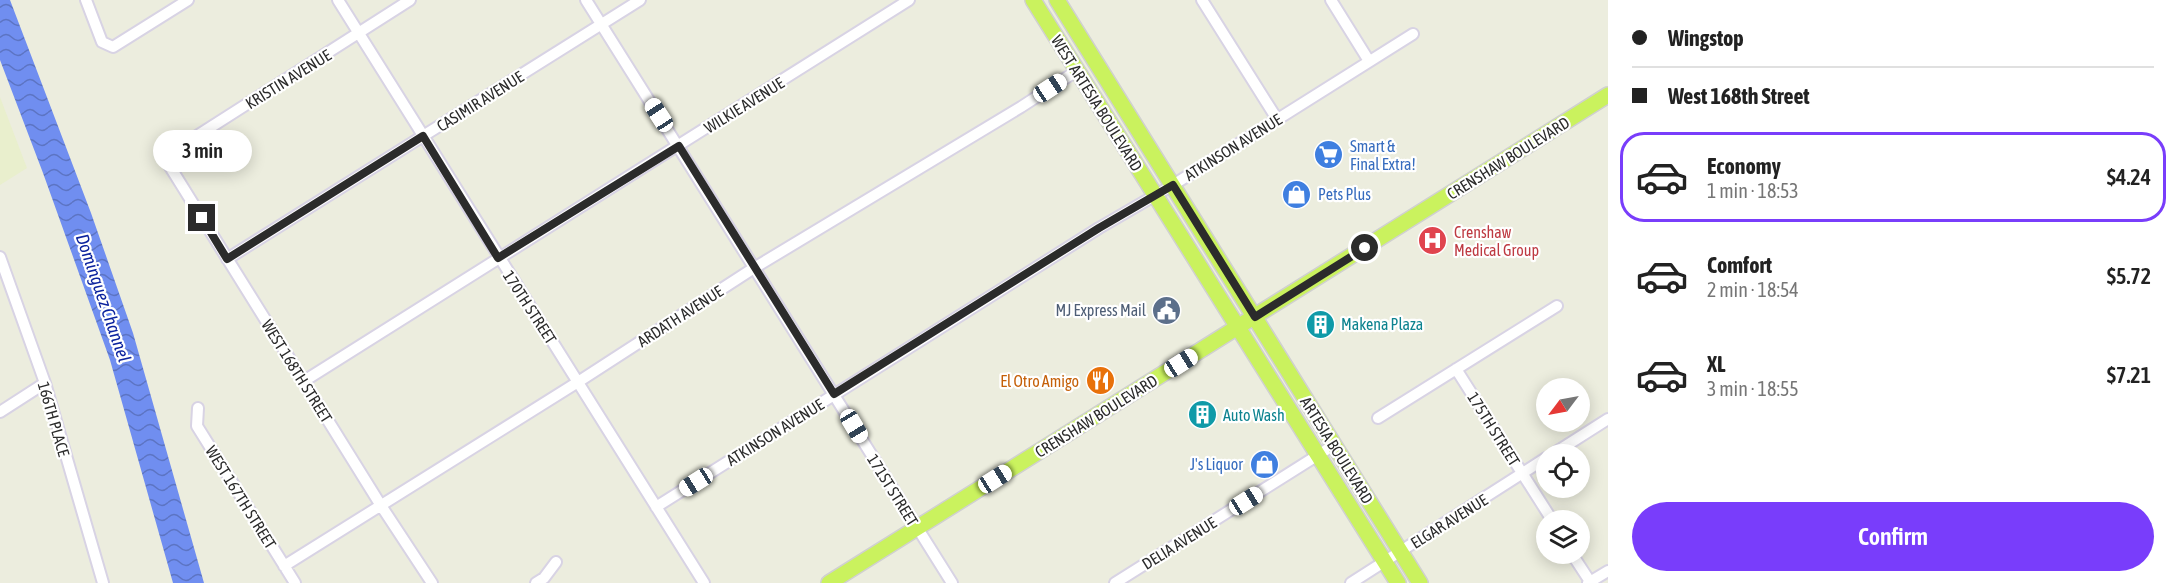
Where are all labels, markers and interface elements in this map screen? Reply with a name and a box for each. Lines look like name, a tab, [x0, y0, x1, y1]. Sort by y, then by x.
text: Wingstop	[1668, 25, 1744, 51]
street label: WEST ARTESIA BOULEVARD	[1048, 32, 1146, 174]
street label: KRISTIN AVENUE	[242, 46, 334, 112]
street label: CASIMIR AVENUE	[433, 67, 527, 135]
car	[1030, 71, 1070, 105]
street label: WILKIE AVENUE	[701, 73, 787, 137]
text: West 168th Street	[1668, 83, 1810, 109]
car	[642, 95, 676, 135]
street label: ATKINSON AVENUE	[1181, 110, 1285, 184]
street label: CRENSHAW BOULEVARD	[1444, 113, 1572, 203]
callout: 3 min	[152, 131, 252, 173]
place label: Smart & Final Extra!	[1350, 137, 1416, 173]
text: 3 min	[182, 139, 223, 162]
supermarket icon: Smart & Final Extra!	[1313, 139, 1345, 171]
icon: car	[1635, 150, 1689, 204]
text: Economy	[1707, 153, 1781, 179]
text: $4.24	[2107, 164, 2151, 190]
shop icon: Pets Plus	[1281, 178, 1313, 210]
text: 1 min · 18:53	[1707, 179, 1799, 202]
place label: Pets Plus	[1318, 185, 1371, 203]
route end	[188, 204, 215, 231]
place label: Crenshaw Medical Group	[1454, 223, 1539, 260]
hospital icon: Crenshaw Medical Group	[1417, 225, 1449, 257]
water label: Dominguez Channel	[72, 231, 135, 365]
route start	[1351, 234, 1378, 261]
icon: car	[1635, 249, 1689, 303]
text: Comfort	[1707, 252, 1772, 278]
text: $5.72	[2107, 263, 2151, 289]
street label: 170TH STREET	[500, 267, 560, 347]
text: 2 min · 18:54	[1707, 278, 1799, 301]
street label: ARDATH AVENUE	[634, 282, 726, 350]
public building icon: MJ Express Mail	[1151, 294, 1183, 326]
place label: MJ Express Mail	[1056, 301, 1147, 320]
building icon: Makena Plaza	[1304, 308, 1336, 340]
place label: Makena Plaza	[1341, 315, 1423, 333]
street label: WEST 168TH STREET	[258, 316, 336, 426]
car	[1161, 346, 1201, 380]
icon: car	[1635, 348, 1689, 402]
text: XL	[1707, 351, 1725, 377]
text: $7.21	[2107, 362, 2151, 388]
restaurant icon: El Otro Amigo	[1084, 365, 1116, 397]
street label: CRENSHAW BOULEVARD	[1032, 371, 1160, 461]
place label: El Otro Amigo	[1000, 372, 1079, 391]
text: 3 min · 18:55	[1707, 377, 1799, 400]
north arrow	[1536, 378, 1590, 432]
map controls	[1536, 378, 1590, 564]
street label: 166TH PLACE	[35, 380, 73, 459]
street label: 175TH STREET	[1464, 389, 1524, 469]
street label: ARTESIA BOULEVARD	[1297, 393, 1377, 507]
street label: ATKINSON AVENUE	[723, 395, 827, 469]
building icon: Auto Wash	[1186, 399, 1218, 431]
car	[837, 406, 871, 446]
place label: Auto Wash	[1223, 406, 1285, 424]
street label: WEST 167TH STREET	[202, 442, 280, 552]
button: locate	[1536, 444, 1590, 498]
shop icon: J's Liquor	[1248, 448, 1280, 480]
street label: 171ST STREET	[864, 451, 922, 529]
place label: J's Liquor	[1190, 455, 1243, 474]
car	[975, 462, 1015, 496]
car	[676, 465, 716, 499]
car	[1226, 484, 1266, 518]
street label: ELGAR AVENUE	[1407, 490, 1491, 552]
button: Confirm	[1632, 502, 2154, 571]
button: layers	[1536, 510, 1590, 564]
street label: DELIA AVENUE	[1139, 513, 1220, 573]

